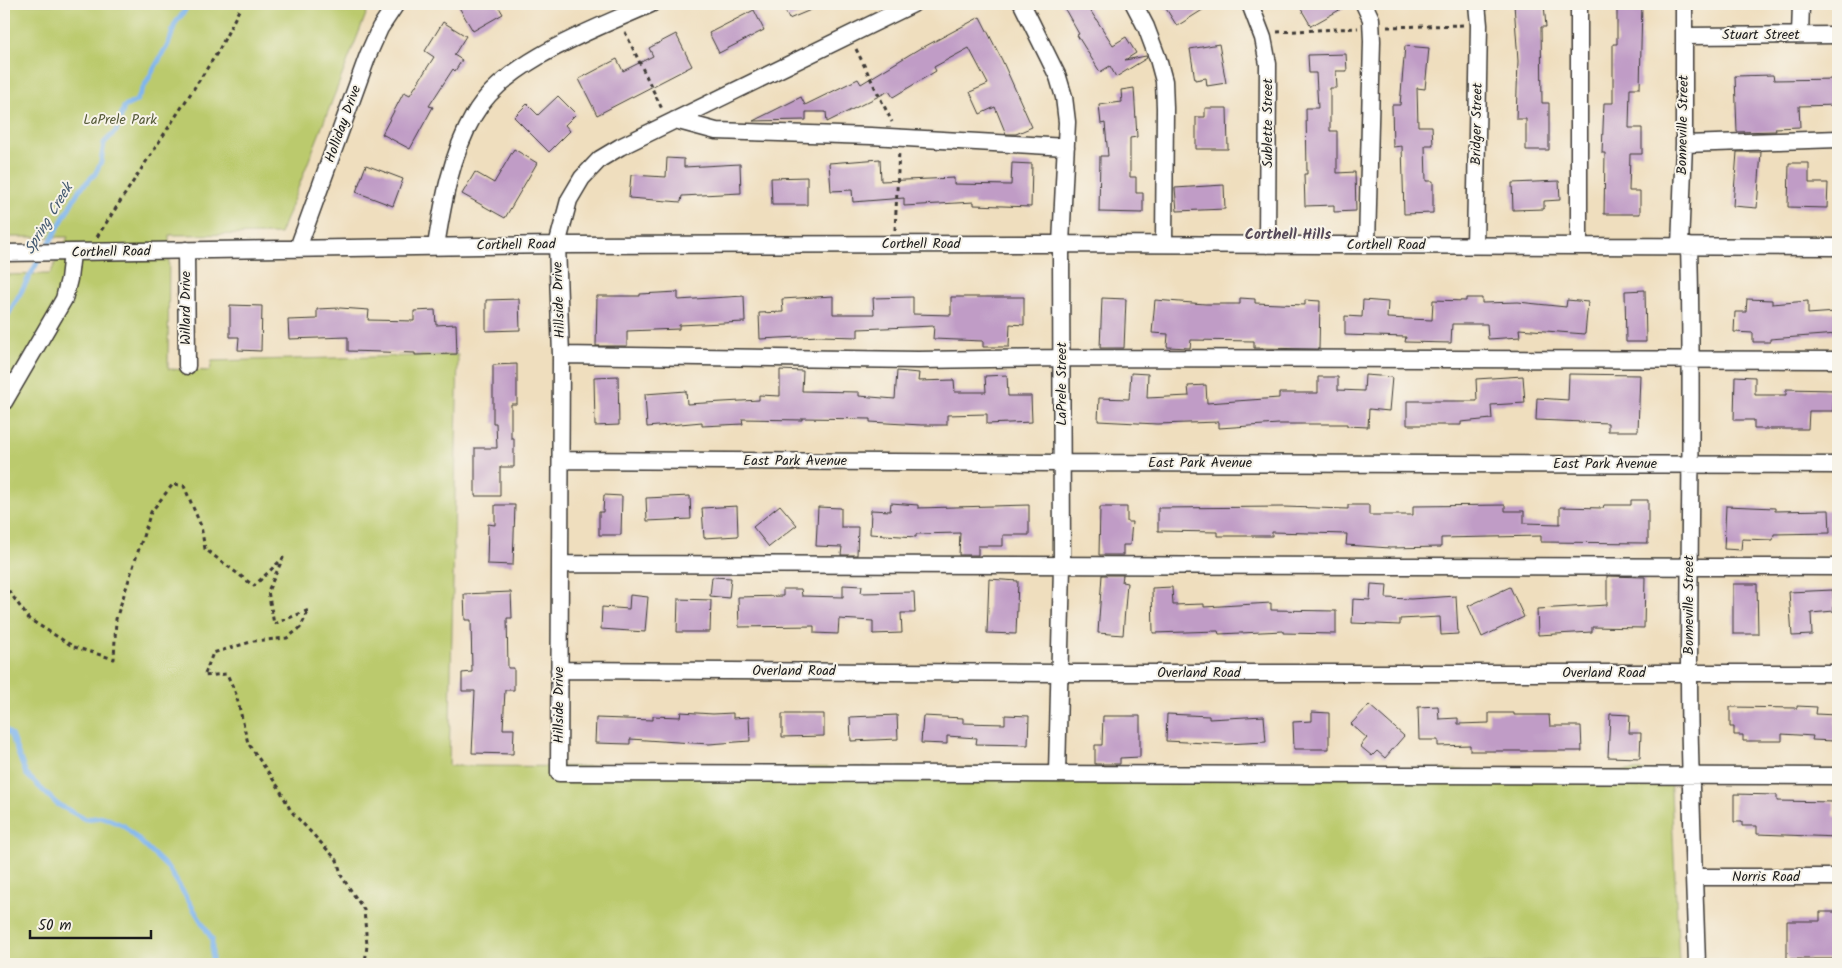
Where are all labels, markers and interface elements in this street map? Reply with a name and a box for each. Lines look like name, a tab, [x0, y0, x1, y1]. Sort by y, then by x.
street label: Stuart Street	[1722, 24, 1800, 46]
street label: Bonneville Street	[1671, 74, 1695, 175]
street label: Sublette Street	[1257, 78, 1279, 168]
street label: Holliday Drive	[319, 82, 367, 166]
street label: Bridger Street	[1465, 82, 1489, 165]
park label: LaPrele Park	[83, 109, 157, 131]
water label: Spring Creek	[18, 177, 81, 259]
district label: Corthell Hills	[1245, 223, 1331, 247]
street label: Corthell Road	[476, 233, 557, 257]
street label: Corthell Road	[881, 233, 962, 255]
street label: Corthell Road	[1346, 234, 1427, 256]
street label: Corthell Road	[71, 240, 152, 264]
street label: Hillside Drive	[547, 260, 571, 339]
street label: Willard Drive	[175, 270, 197, 345]
street label: LaPrele Street	[1051, 342, 1073, 426]
street label: East Park Avenue	[743, 450, 848, 472]
street label: East Park Avenue	[1148, 452, 1253, 474]
street label: East Park Avenue	[1553, 453, 1658, 475]
street label: Bonneville Street	[1678, 554, 1700, 655]
street label: Overland Road	[752, 660, 837, 682]
street label: Overland Road	[1157, 662, 1242, 684]
street label: Overland Road	[1562, 662, 1647, 684]
street label: Hillside Drive	[548, 666, 570, 743]
street label: Norris Road	[1732, 866, 1801, 888]
scale bar	[30, 908, 151, 940]
text: 50 m	[38, 914, 72, 938]

